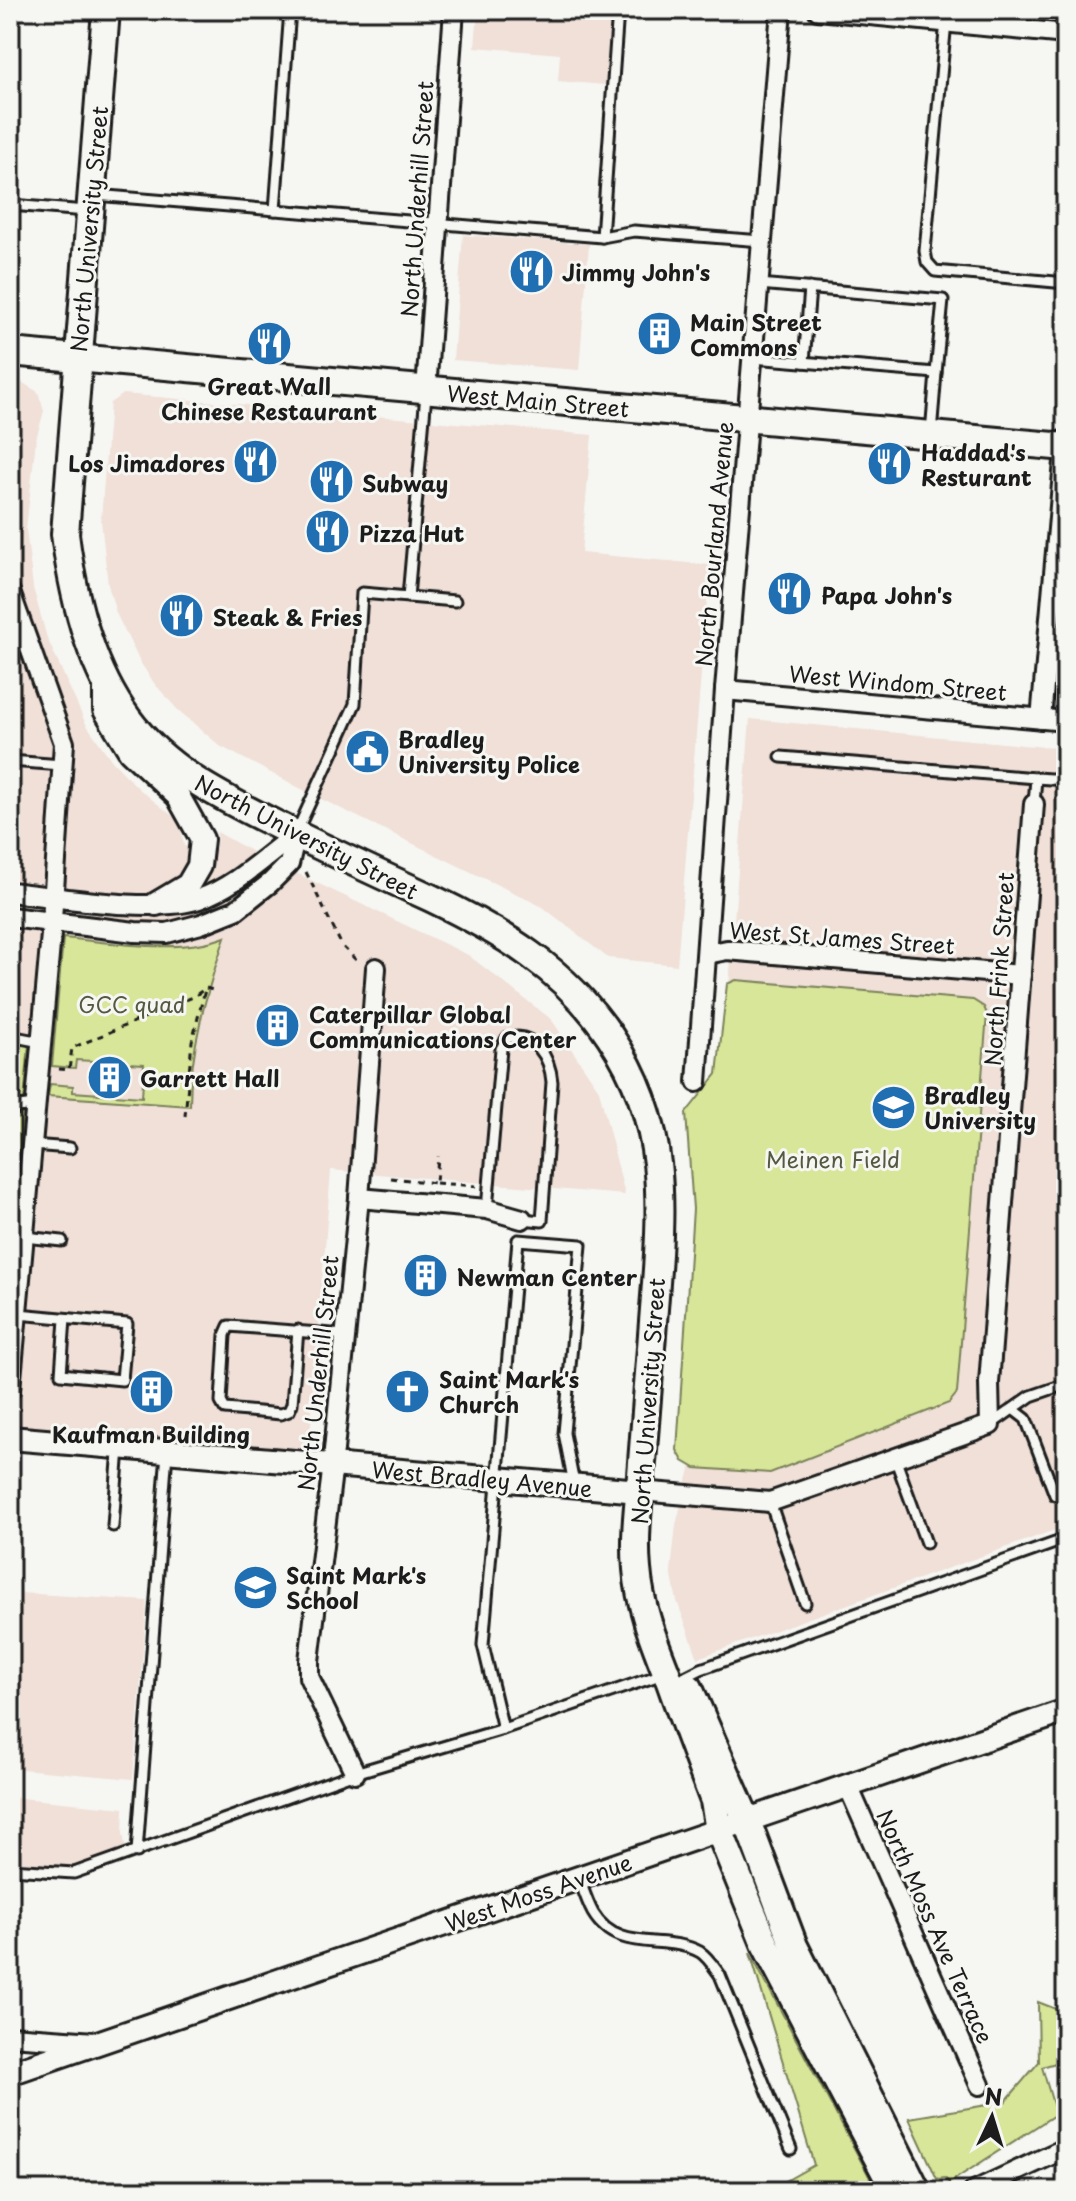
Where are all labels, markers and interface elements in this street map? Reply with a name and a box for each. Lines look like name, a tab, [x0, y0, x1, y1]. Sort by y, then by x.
street label: North Underhill Street	[391, 80, 441, 318]
street label: North University Street	[61, 105, 115, 353]
restaurant icon: Jimmy John's	[507, 247, 555, 295]
place label: Jimmy John's	[562, 255, 710, 288]
place label: Main Street Commons	[690, 305, 822, 363]
building icon: Main Street Commons	[635, 310, 683, 358]
restaurant icon: Great Wall Chinese Restaurant	[245, 320, 293, 368]
place label: Great Wall Chinese Restaurant	[161, 369, 378, 427]
street label: West Main Street	[446, 376, 630, 424]
street label: North Bourland Avenue	[686, 420, 740, 668]
place label: Haddad's Resturant	[921, 435, 1032, 493]
restaurant icon: Los Jimadores	[232, 438, 280, 486]
restaurant icon: Haddad's Resturant	[866, 440, 914, 488]
place label: Los Jimadores	[68, 446, 225, 479]
restaurant icon: Subway	[307, 458, 355, 506]
place label: Subway	[362, 466, 448, 499]
restaurant icon: Pizza Hut	[304, 508, 352, 556]
place label: Pizza Hut	[359, 516, 465, 549]
restaurant icon: Papa John's	[766, 570, 814, 618]
place label: Papa John's	[821, 578, 952, 611]
restaurant icon: Steak & Fries	[158, 592, 206, 640]
place label: Steak & Fries	[213, 600, 362, 633]
street label: West Windom Street	[788, 656, 1008, 708]
place label: Bradley University Police	[398, 722, 580, 780]
public building icon: Bradley University Police	[343, 727, 391, 775]
street label: North University Street	[190, 765, 424, 907]
street label: North Frink Street	[975, 871, 1021, 1067]
street label: West St James Street	[728, 913, 956, 961]
park label: GCC quad	[78, 987, 186, 1020]
place label: Caterpillar Global Communications Center	[309, 997, 577, 1055]
building icon: Caterpillar Global Communications Center	[254, 1002, 302, 1050]
building icon: Garrett Hall	[85, 1053, 133, 1101]
place label: Garrett Hall	[140, 1061, 279, 1094]
place label: Bradley University	[924, 1078, 1036, 1136]
school or university icon: Bradley University	[869, 1083, 917, 1131]
park label: Meinen Field	[766, 1142, 900, 1175]
building icon: Newman Center	[402, 1252, 450, 1300]
street label: North Underhill Street	[288, 1254, 346, 1492]
place label: Newman Center	[457, 1260, 638, 1293]
street label: North University Street	[622, 1277, 672, 1525]
place label: Saint Mark's Church	[439, 1362, 579, 1420]
church icon: Saint Mark's Church	[384, 1367, 432, 1415]
building icon: Kaufman Building	[127, 1368, 175, 1416]
place label: Kaufman Building	[52, 1417, 250, 1450]
street label: West Bradley Avenue	[370, 1452, 594, 1504]
place label: Saint Mark's School	[286, 1558, 426, 1616]
school or university icon: Saint Mark's School	[231, 1563, 279, 1611]
street label: North Moss Ave Terrace	[869, 1804, 1003, 2048]
street label: West Moss Avenue	[440, 1845, 636, 1939]
north arrow	[952, 2077, 1032, 2157]
text: N	[984, 2078, 1003, 2113]

